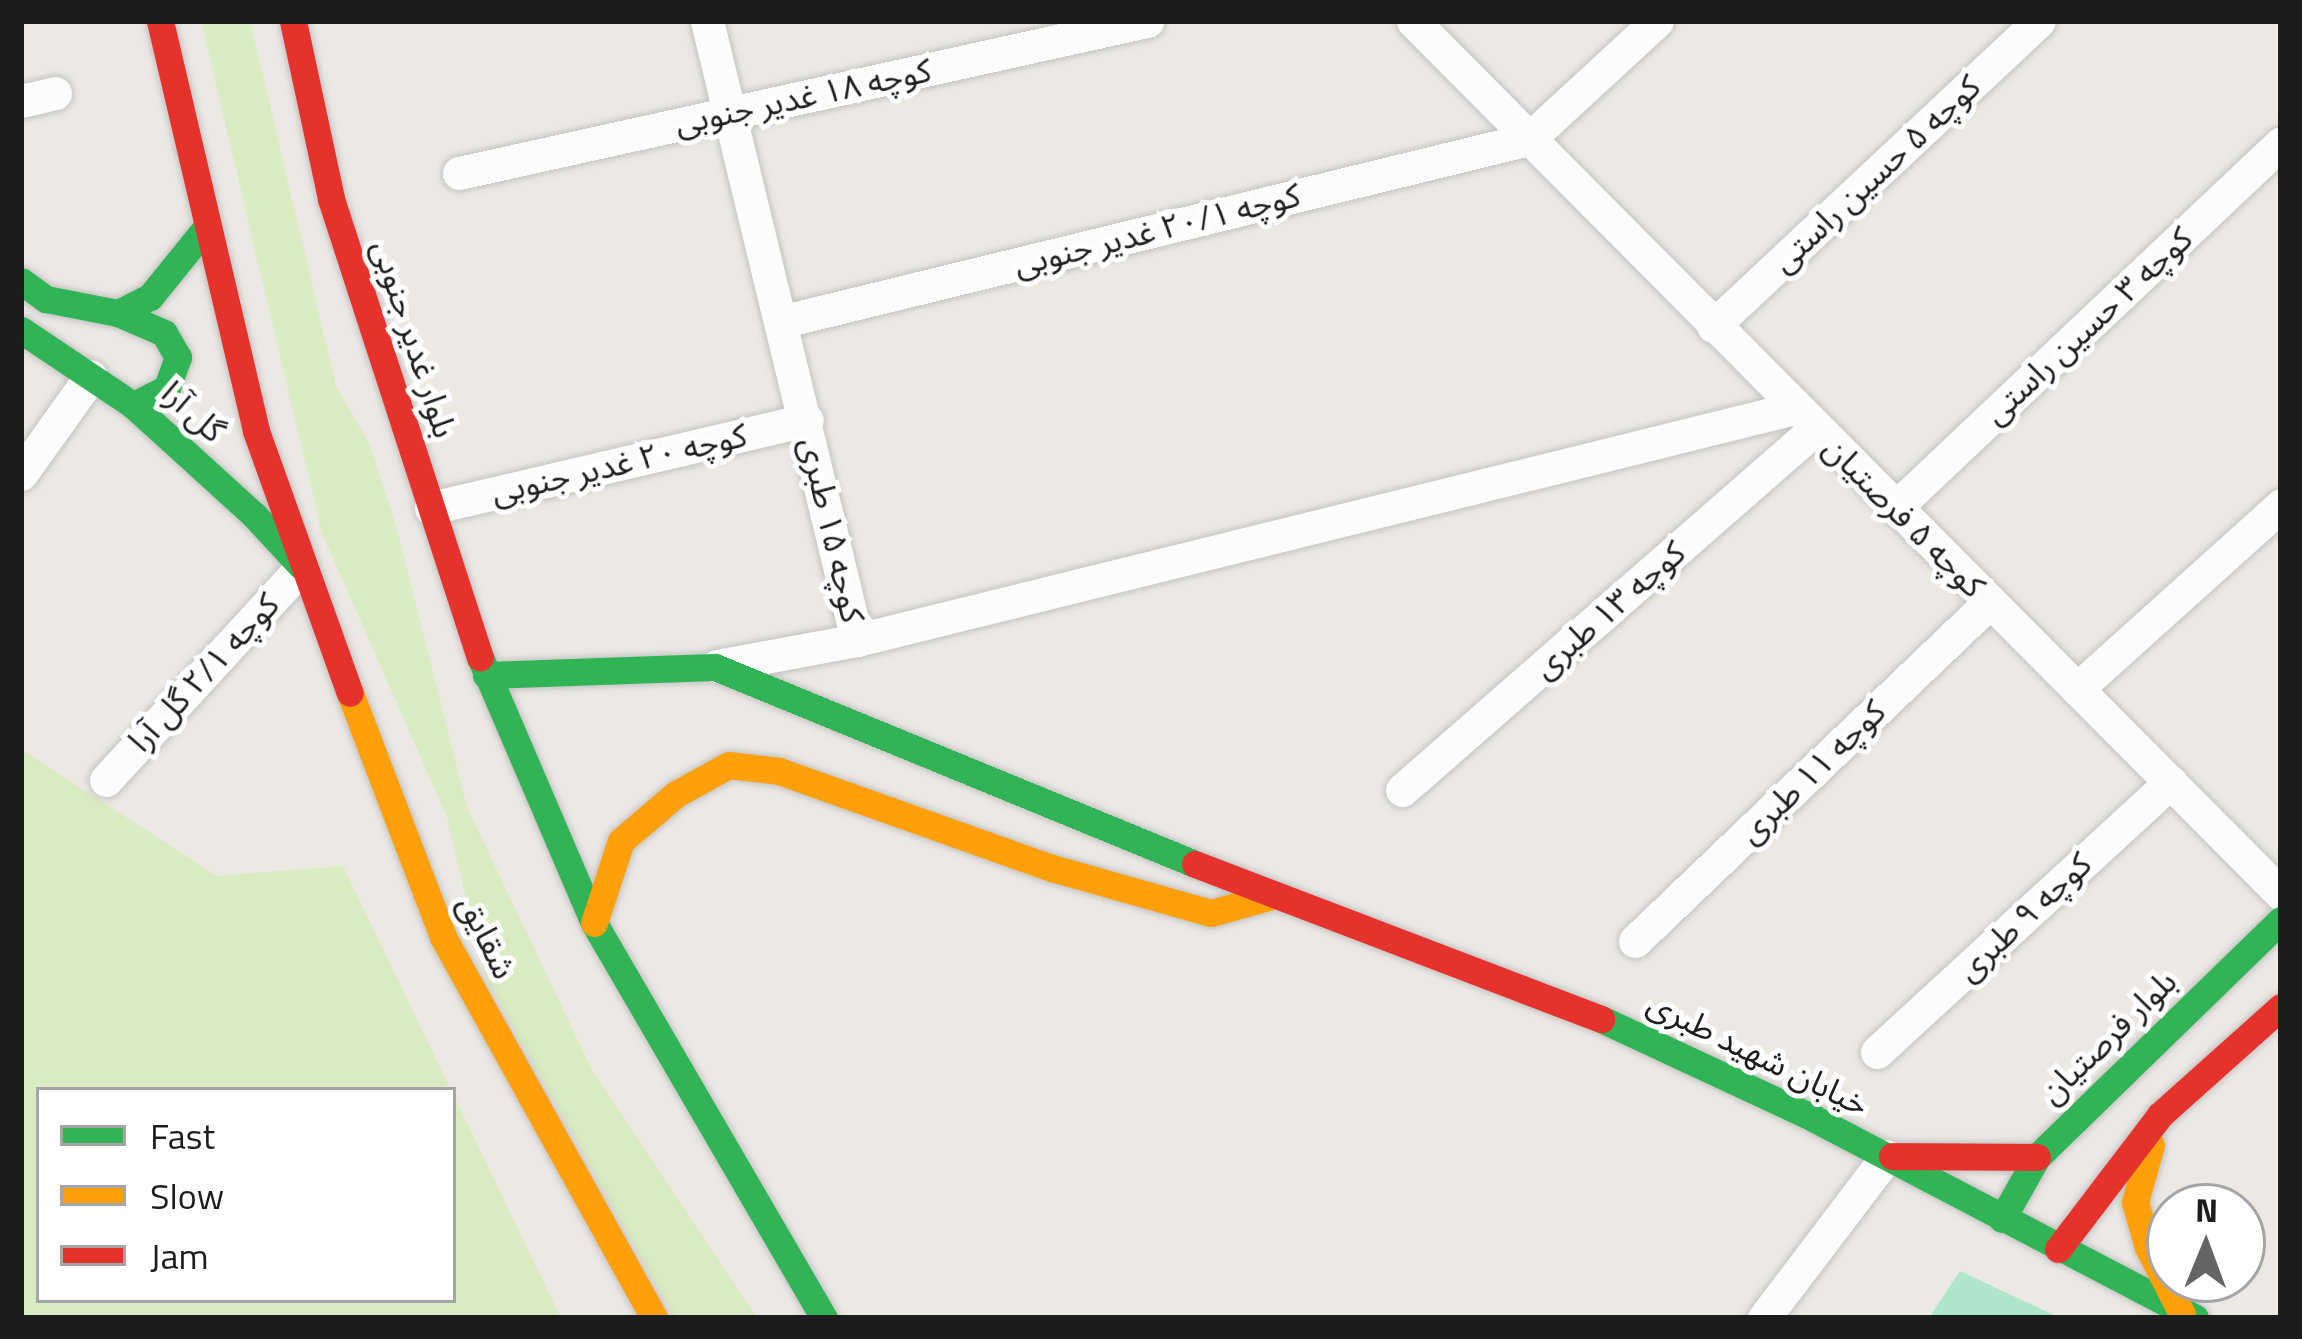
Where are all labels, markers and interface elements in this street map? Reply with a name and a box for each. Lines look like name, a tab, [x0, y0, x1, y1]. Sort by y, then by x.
street label: کوچه ۱۸ غدیر جنوبی	[671, 51, 935, 143]
street label: کوچه ۵ حسین راستی	[1763, 67, 1989, 281]
street label: کوچه ۲۰/۱ غدیر جنوبی	[1010, 175, 1304, 285]
street label: کوچه ۳ حسین راستی	[1975, 219, 2201, 433]
street label: بلوار غدیر جنوبی	[363, 235, 465, 443]
street label: گل آرا	[153, 373, 233, 451]
street label: کوچه ۲۰ غدیر جنوبی	[488, 415, 750, 513]
street label: کوچه ۵ فرصتیان	[1815, 428, 1993, 606]
street label: کوچه ۱۵ طبری	[791, 434, 873, 626]
street label: کوچه ۱۳ طبری	[1525, 533, 1693, 687]
street label: کوچه ۲/۱ گل آرا	[121, 585, 287, 761]
street label: کوچه ۱۱ طبری	[1730, 692, 1894, 852]
street label: کوچه ۹ طبری	[1948, 845, 2100, 989]
street label: شقایق	[450, 889, 524, 985]
street label: بلوار فرصتیان	[2031, 962, 2185, 1112]
street label: خیابان شهید طبری	[1641, 983, 1875, 1125]
legend	[36, 1087, 456, 1303]
text: Fast	[150, 1108, 215, 1163]
text: Slow	[150, 1168, 224, 1223]
north arrow	[2146, 1183, 2266, 1303]
text: N	[2195, 1185, 2218, 1235]
text: Jam	[150, 1228, 209, 1283]

